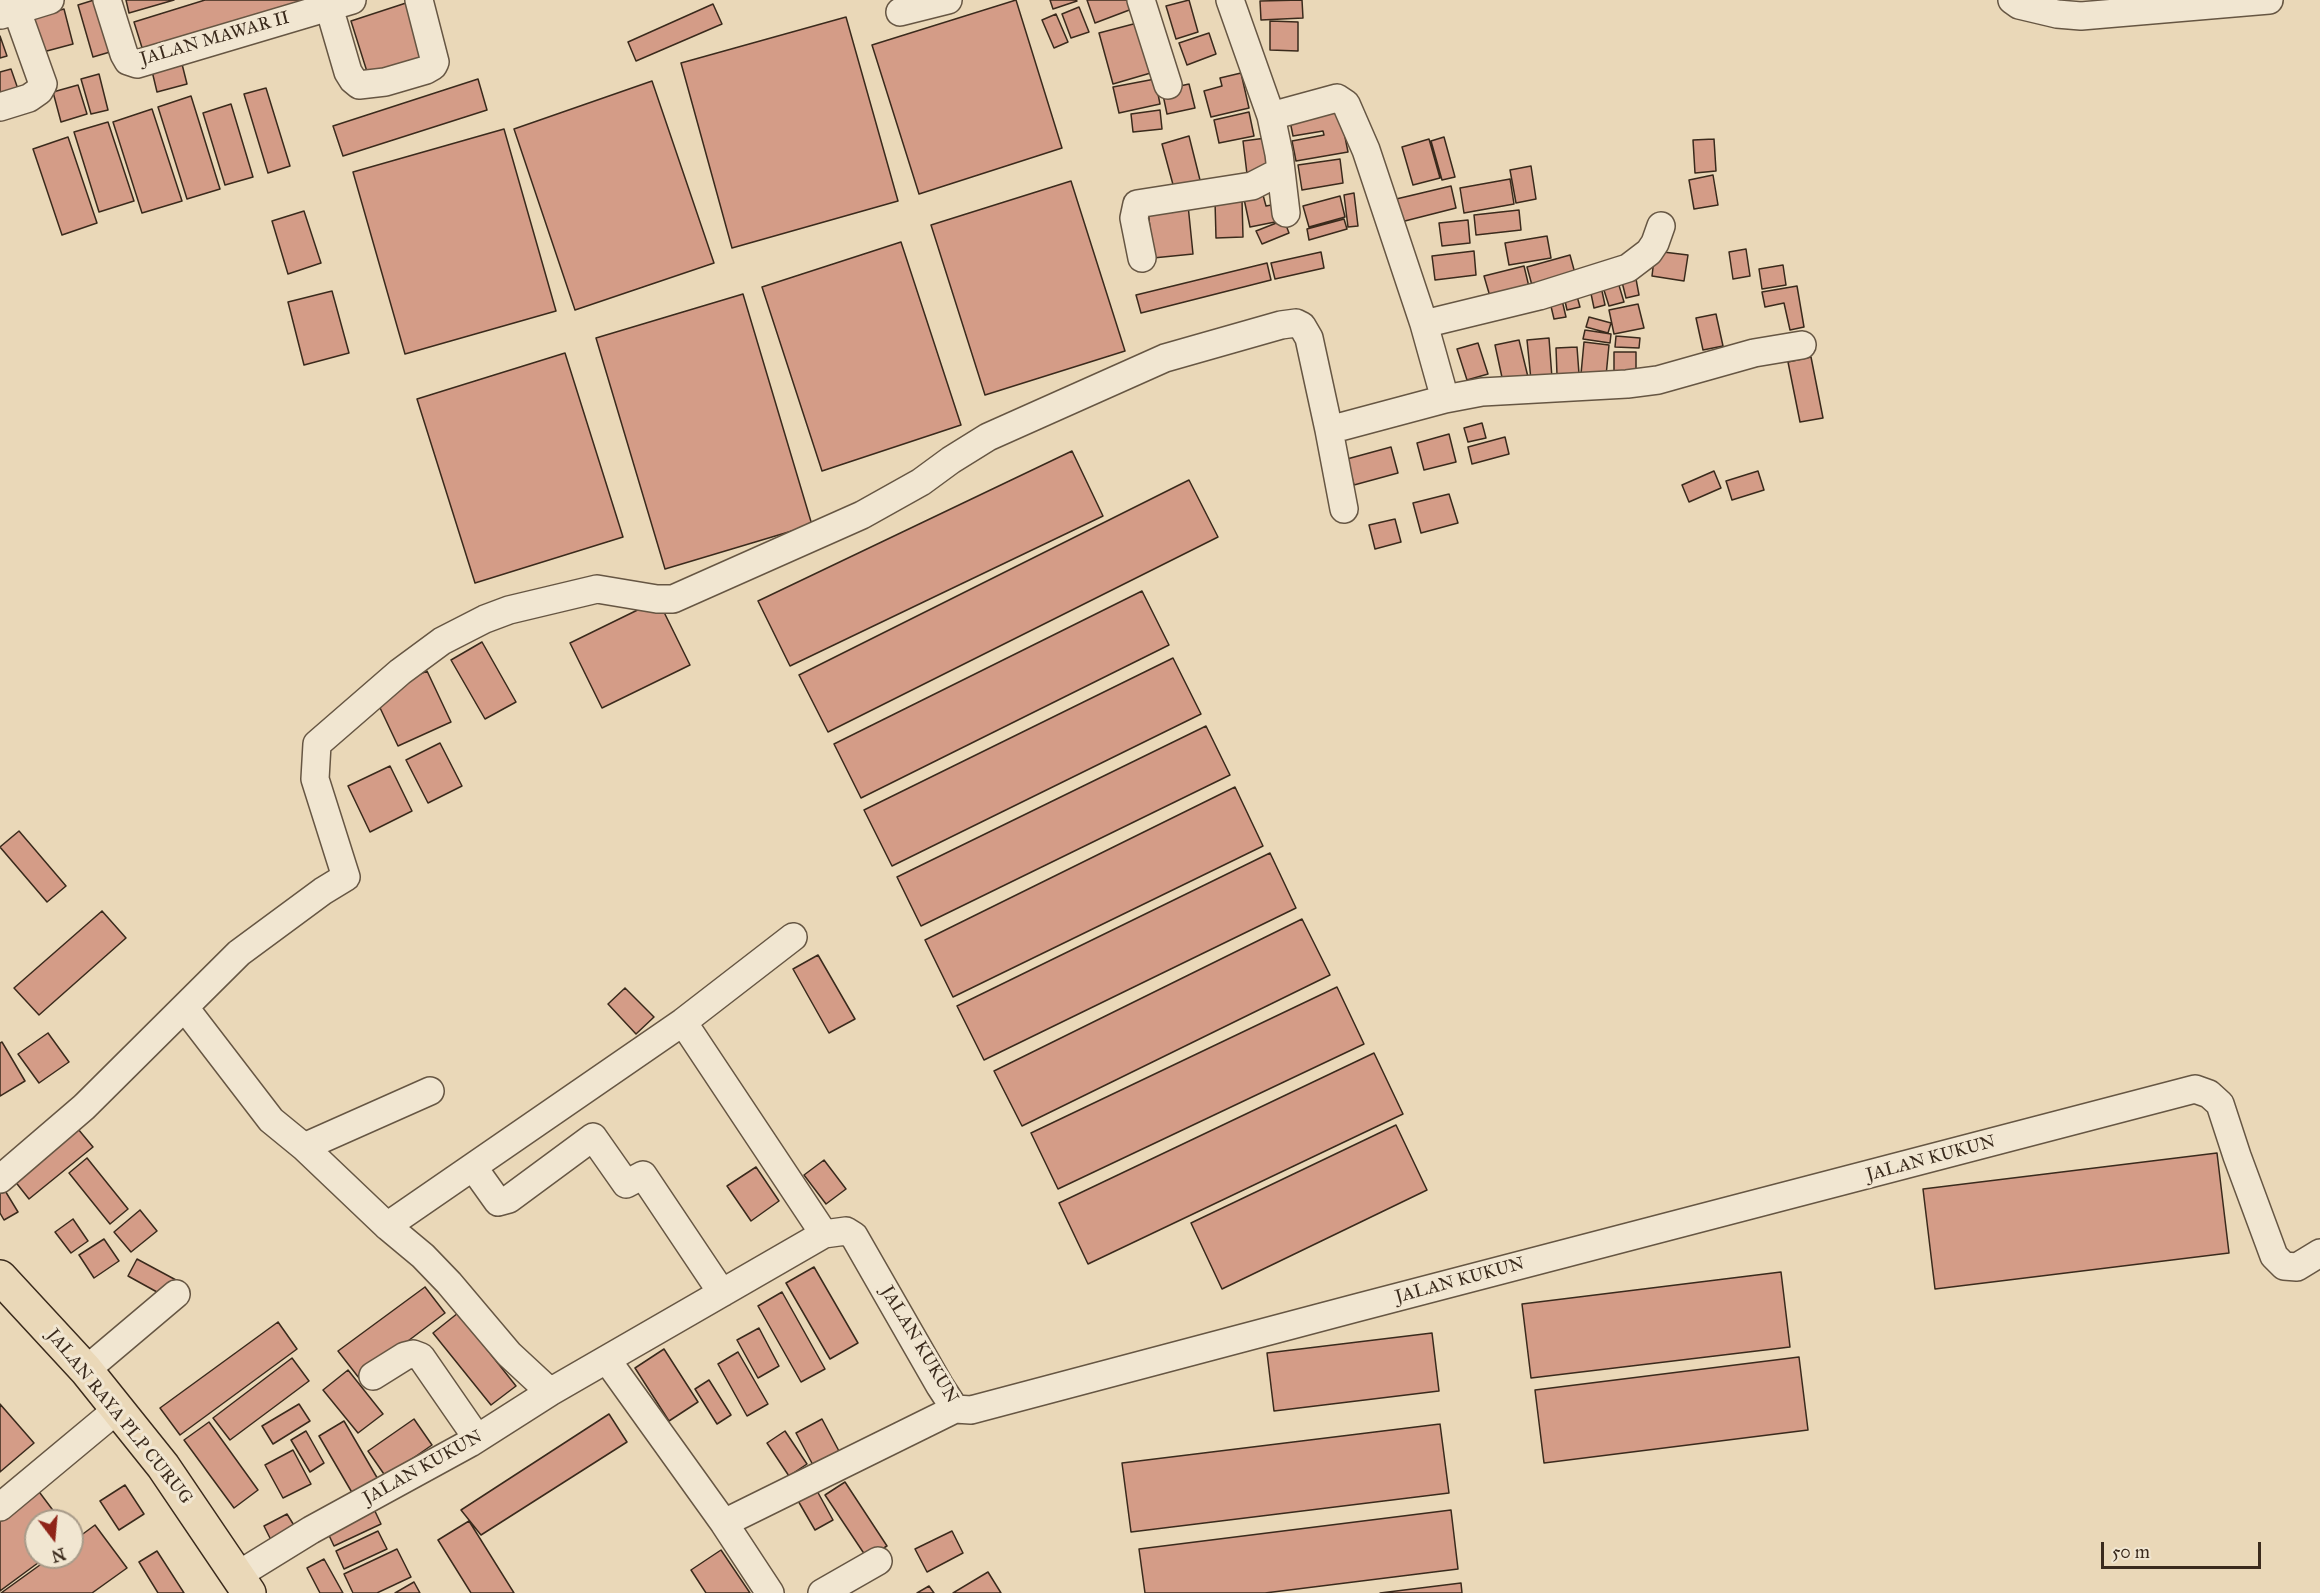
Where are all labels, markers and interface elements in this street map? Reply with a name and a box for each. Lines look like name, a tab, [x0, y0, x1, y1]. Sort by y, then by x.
street label: JALAN MAWAR II	[138, 7, 292, 71]
street label: JALAN KUKUN	[1864, 1131, 1998, 1187]
street label: JALAN KUKUN	[1393, 1253, 1527, 1309]
street label: JALAN KUKUN	[876, 1282, 962, 1408]
street label: JALAN RAYA PLP CURUG	[42, 1325, 196, 1509]
street label: JALAN KUKUN	[360, 1426, 486, 1510]
north arrow	[24, 1509, 84, 1569]
scale bar	[2104, 1530, 2264, 1568]
text: 50 m	[2112, 1541, 2150, 1563]
text: N	[49, 1544, 68, 1566]

